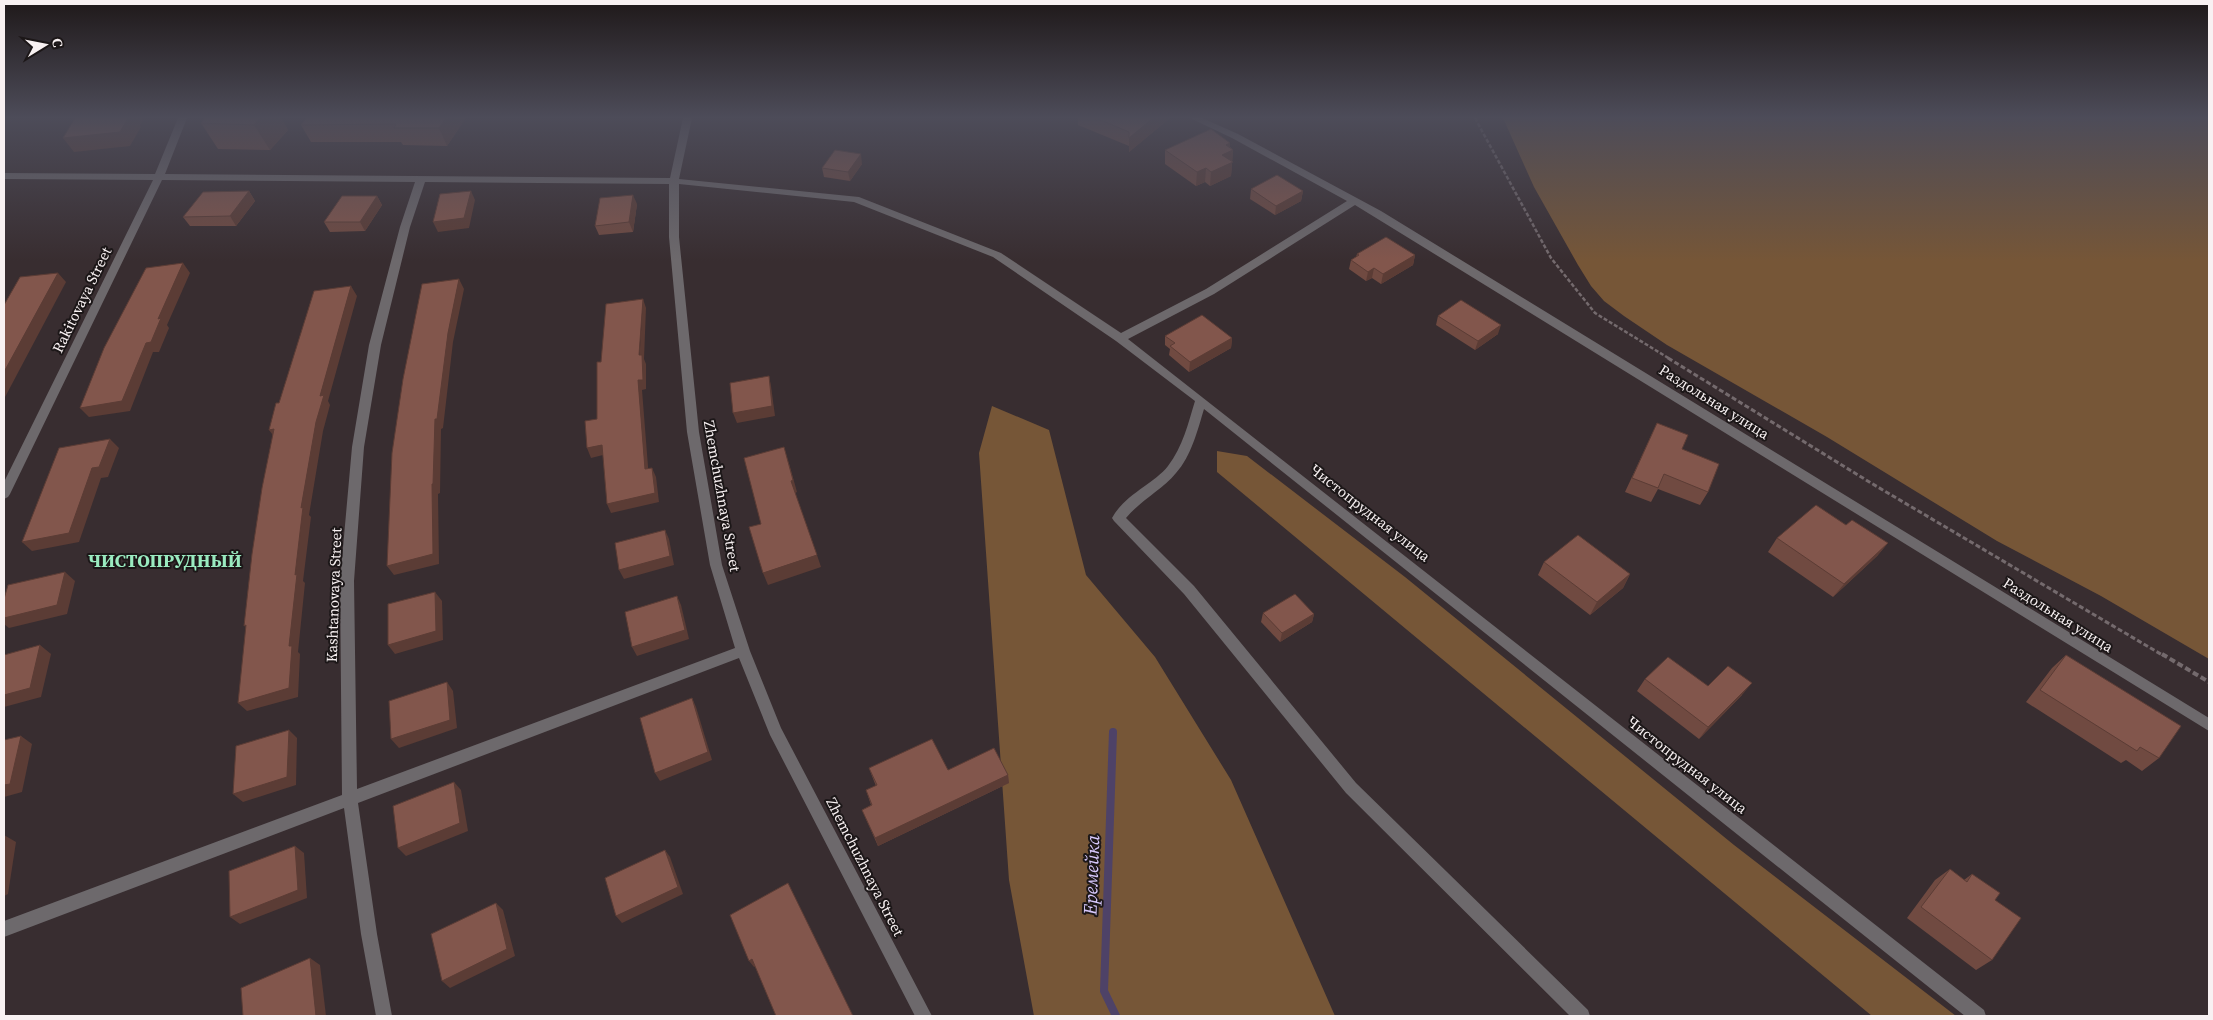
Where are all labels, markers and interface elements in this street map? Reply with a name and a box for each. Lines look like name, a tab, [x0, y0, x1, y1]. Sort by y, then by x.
north arrow	[20, 20, 70, 70]
text: С	[47, 37, 68, 49]
street label: Rakitovaya Street	[47, 243, 116, 356]
street label: Раздольная улица	[1655, 359, 1774, 444]
street label: Zhemchuzhnaya Street	[699, 419, 746, 573]
street label: Чистопрудная улица	[1306, 459, 1435, 567]
street label: Kashtanovaya Street	[321, 527, 346, 663]
district label: ЧИСТОПРУДНЫЙ	[88, 548, 242, 573]
street label: Раздольная улица	[1999, 572, 2118, 657]
street label: Чистопрудная улица	[1623, 711, 1752, 819]
street label: Zhemchuzhnaya Street	[821, 794, 910, 940]
water label: Еремейка	[1077, 834, 1105, 917]

